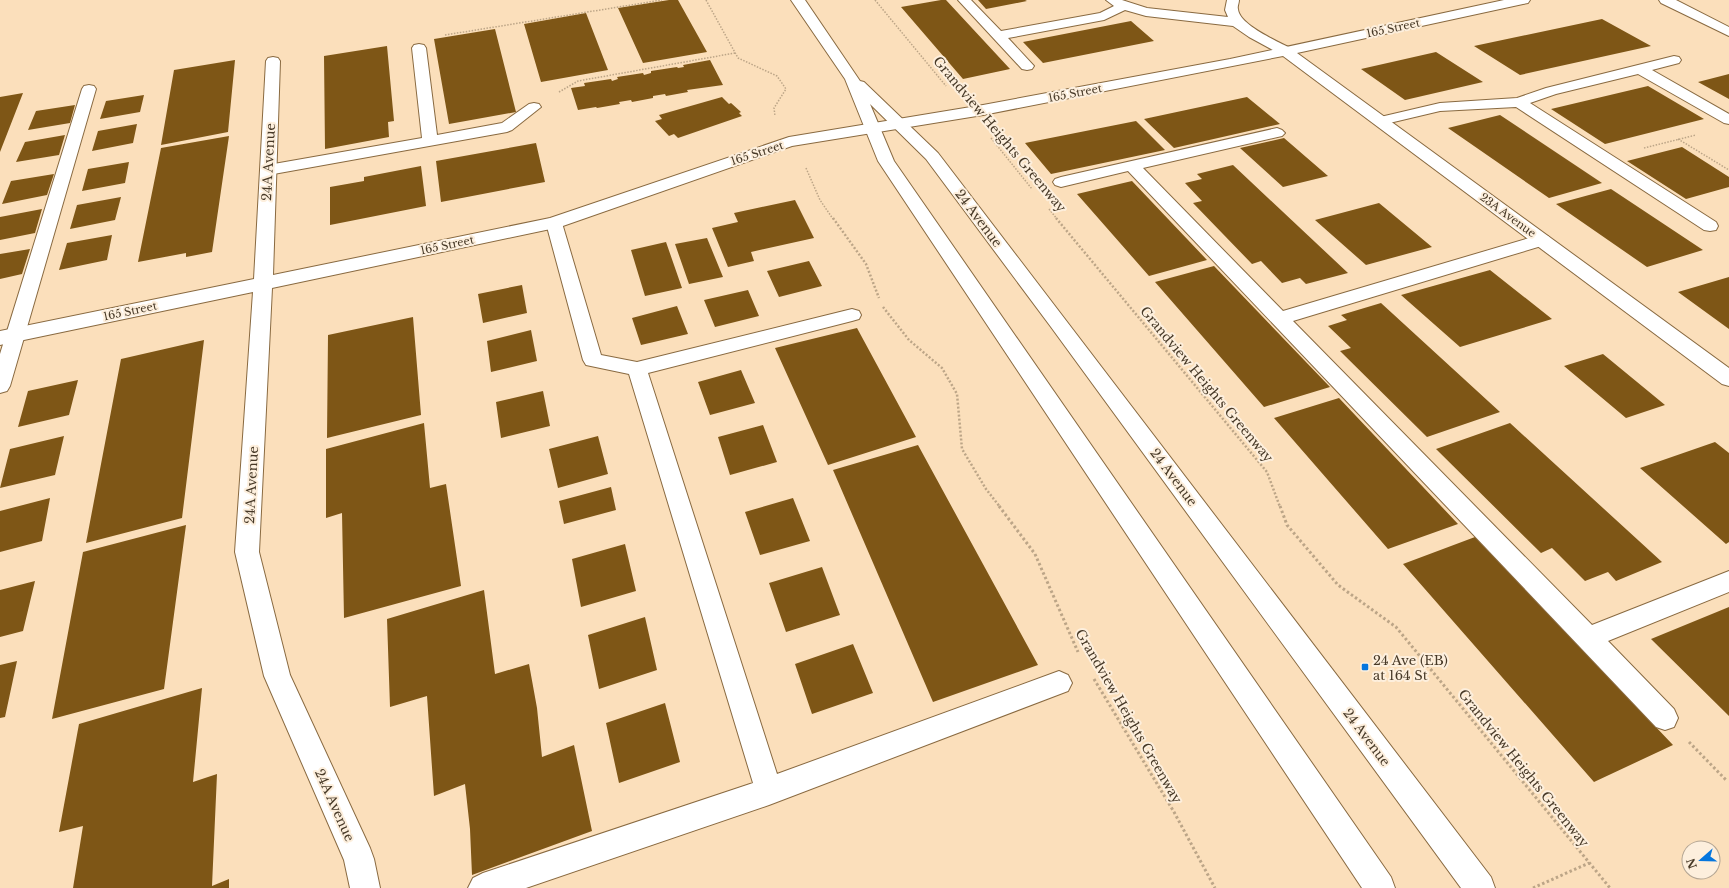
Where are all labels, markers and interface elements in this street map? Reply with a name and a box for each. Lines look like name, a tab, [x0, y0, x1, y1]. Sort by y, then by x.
street label: 165 Street	[1365, 15, 1422, 41]
street label: Grandview Heights Greenway	[929, 53, 1070, 216]
street label: 165 Street	[1047, 81, 1104, 105]
street label: 24A Avenue	[258, 123, 279, 201]
street label: 165 Street	[729, 138, 786, 168]
street label: 24 Avenue	[951, 186, 1006, 251]
street label: 23A Avenue	[1477, 190, 1539, 240]
street label: 165 Street	[419, 232, 476, 258]
street label: 165 Street	[102, 298, 159, 324]
street label: Grandview Heights Greenway	[1136, 303, 1277, 466]
street label: 24 Avenue	[1146, 445, 1201, 510]
street label: 24A Avenue	[241, 446, 262, 524]
street label: Grandview Heights Greenway	[1072, 626, 1186, 807]
place label: 24 Ave (EB) at 164 St	[1373, 652, 1448, 684]
marker: 24 Ave (EB) at 164 St	[1360, 662, 1370, 672]
street label: Grandview Heights Greenway	[1455, 686, 1593, 851]
street label: 24 Avenue	[1339, 705, 1394, 770]
street label: 24A Avenue	[311, 766, 358, 844]
north arrow	[1681, 840, 1721, 880]
text: N	[1683, 856, 1700, 871]

